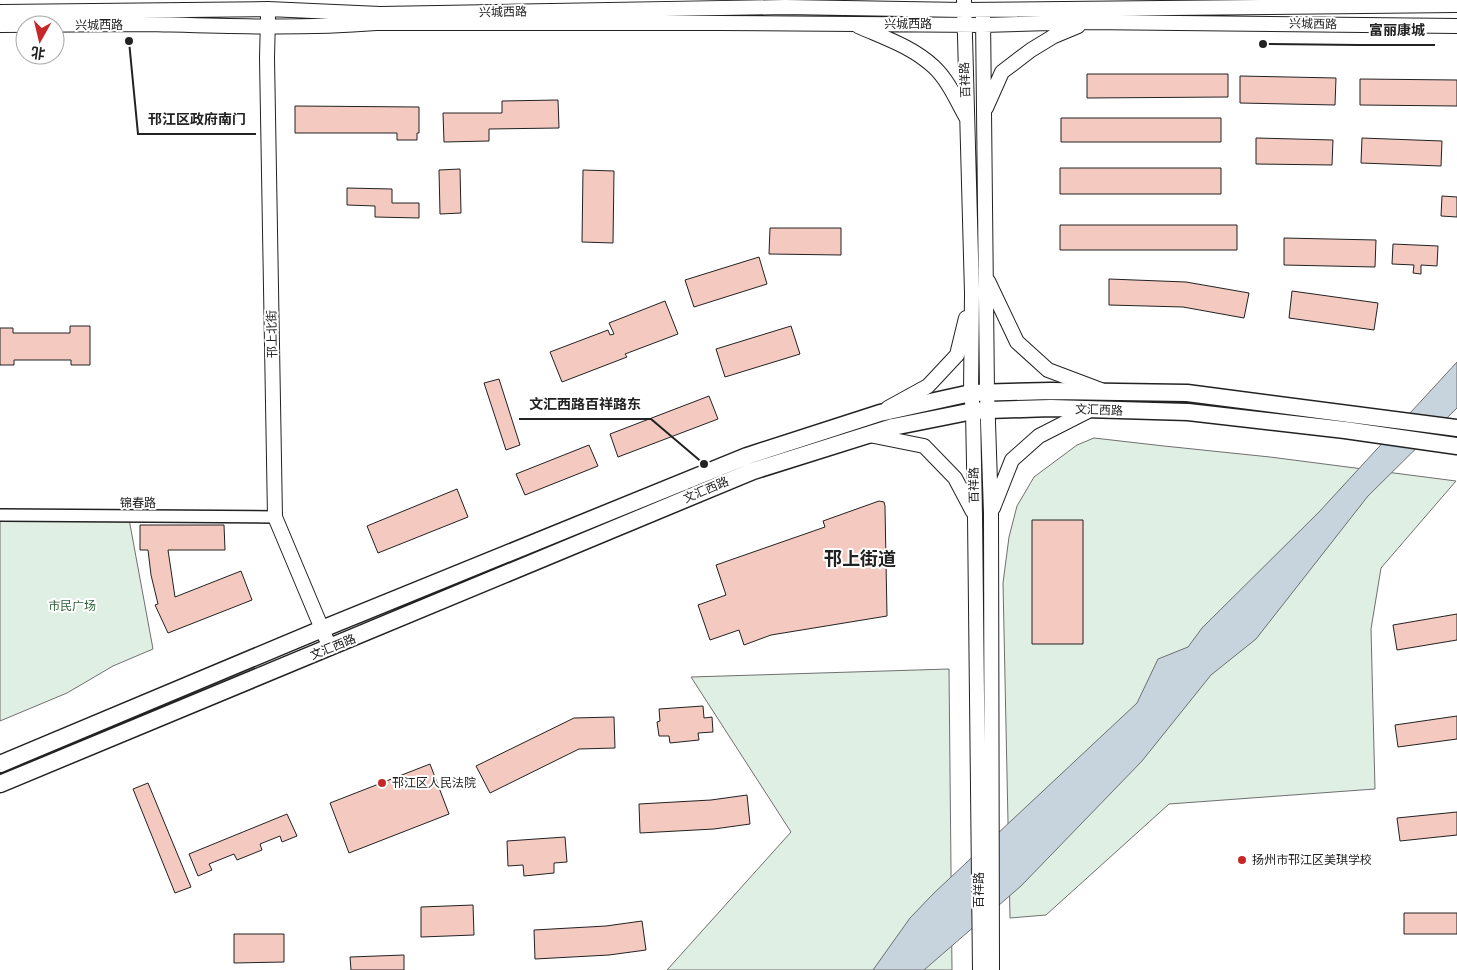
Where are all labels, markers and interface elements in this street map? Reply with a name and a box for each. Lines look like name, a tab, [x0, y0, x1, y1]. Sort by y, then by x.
street label: 兴城西路	[479, 5, 527, 19]
north arrow	[15, 15, 65, 65]
callout: 富丽康城	[1359, 16, 1435, 45]
street label: 兴城西路	[884, 17, 932, 31]
street label: 兴城西路	[1289, 17, 1337, 31]
street label: 兴城西路	[75, 18, 123, 32]
text: 富丽康城	[1369, 22, 1425, 38]
text: 北	[30, 44, 46, 62]
street label: 百祥路	[957, 62, 973, 98]
callout: 邗江区政府南门	[138, 105, 256, 134]
text: 邗江区政府南门	[148, 111, 246, 127]
street label: 邗上北街	[265, 310, 279, 358]
callout: 文汇西路百祥路东	[519, 390, 651, 419]
text: 文汇西路百祥路东	[529, 396, 641, 412]
street label: 文汇西路	[1075, 402, 1123, 418]
street label: 百祥路	[967, 467, 981, 503]
street label: 文汇西路	[681, 474, 731, 506]
street label: 锦春路	[120, 496, 156, 510]
district label: 邗上街道	[824, 548, 896, 569]
park label: 市民广场	[48, 599, 96, 613]
street label: 文汇西路	[308, 632, 358, 662]
place label: 邗江区人民法院	[392, 776, 476, 790]
marker: 邗江区人民法院	[376, 777, 388, 789]
place label: 扬州市邗江区美琪学校	[1252, 853, 1372, 867]
marker: 扬州市邗江区美琪学校	[1236, 854, 1248, 866]
street label: 百祥路	[972, 872, 986, 908]

